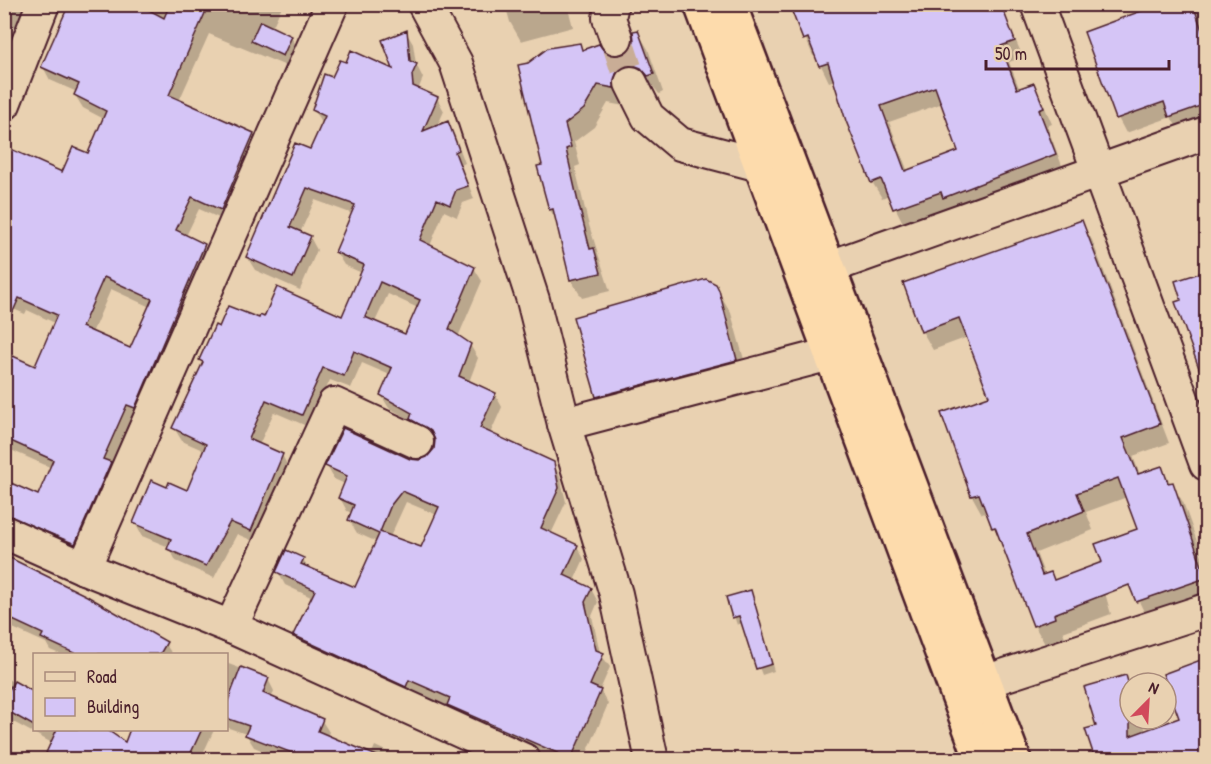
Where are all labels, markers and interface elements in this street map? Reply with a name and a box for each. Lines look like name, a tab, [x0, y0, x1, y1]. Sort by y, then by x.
scale bar	[986, 33, 1169, 71]
text: 50 m	[995, 41, 1027, 66]
legend	[33, 653, 228, 731]
text: Road	[87, 664, 117, 689]
north arrow	[1118, 671, 1178, 731]
text: N	[1146, 676, 1163, 699]
text: Building	[87, 694, 139, 719]

